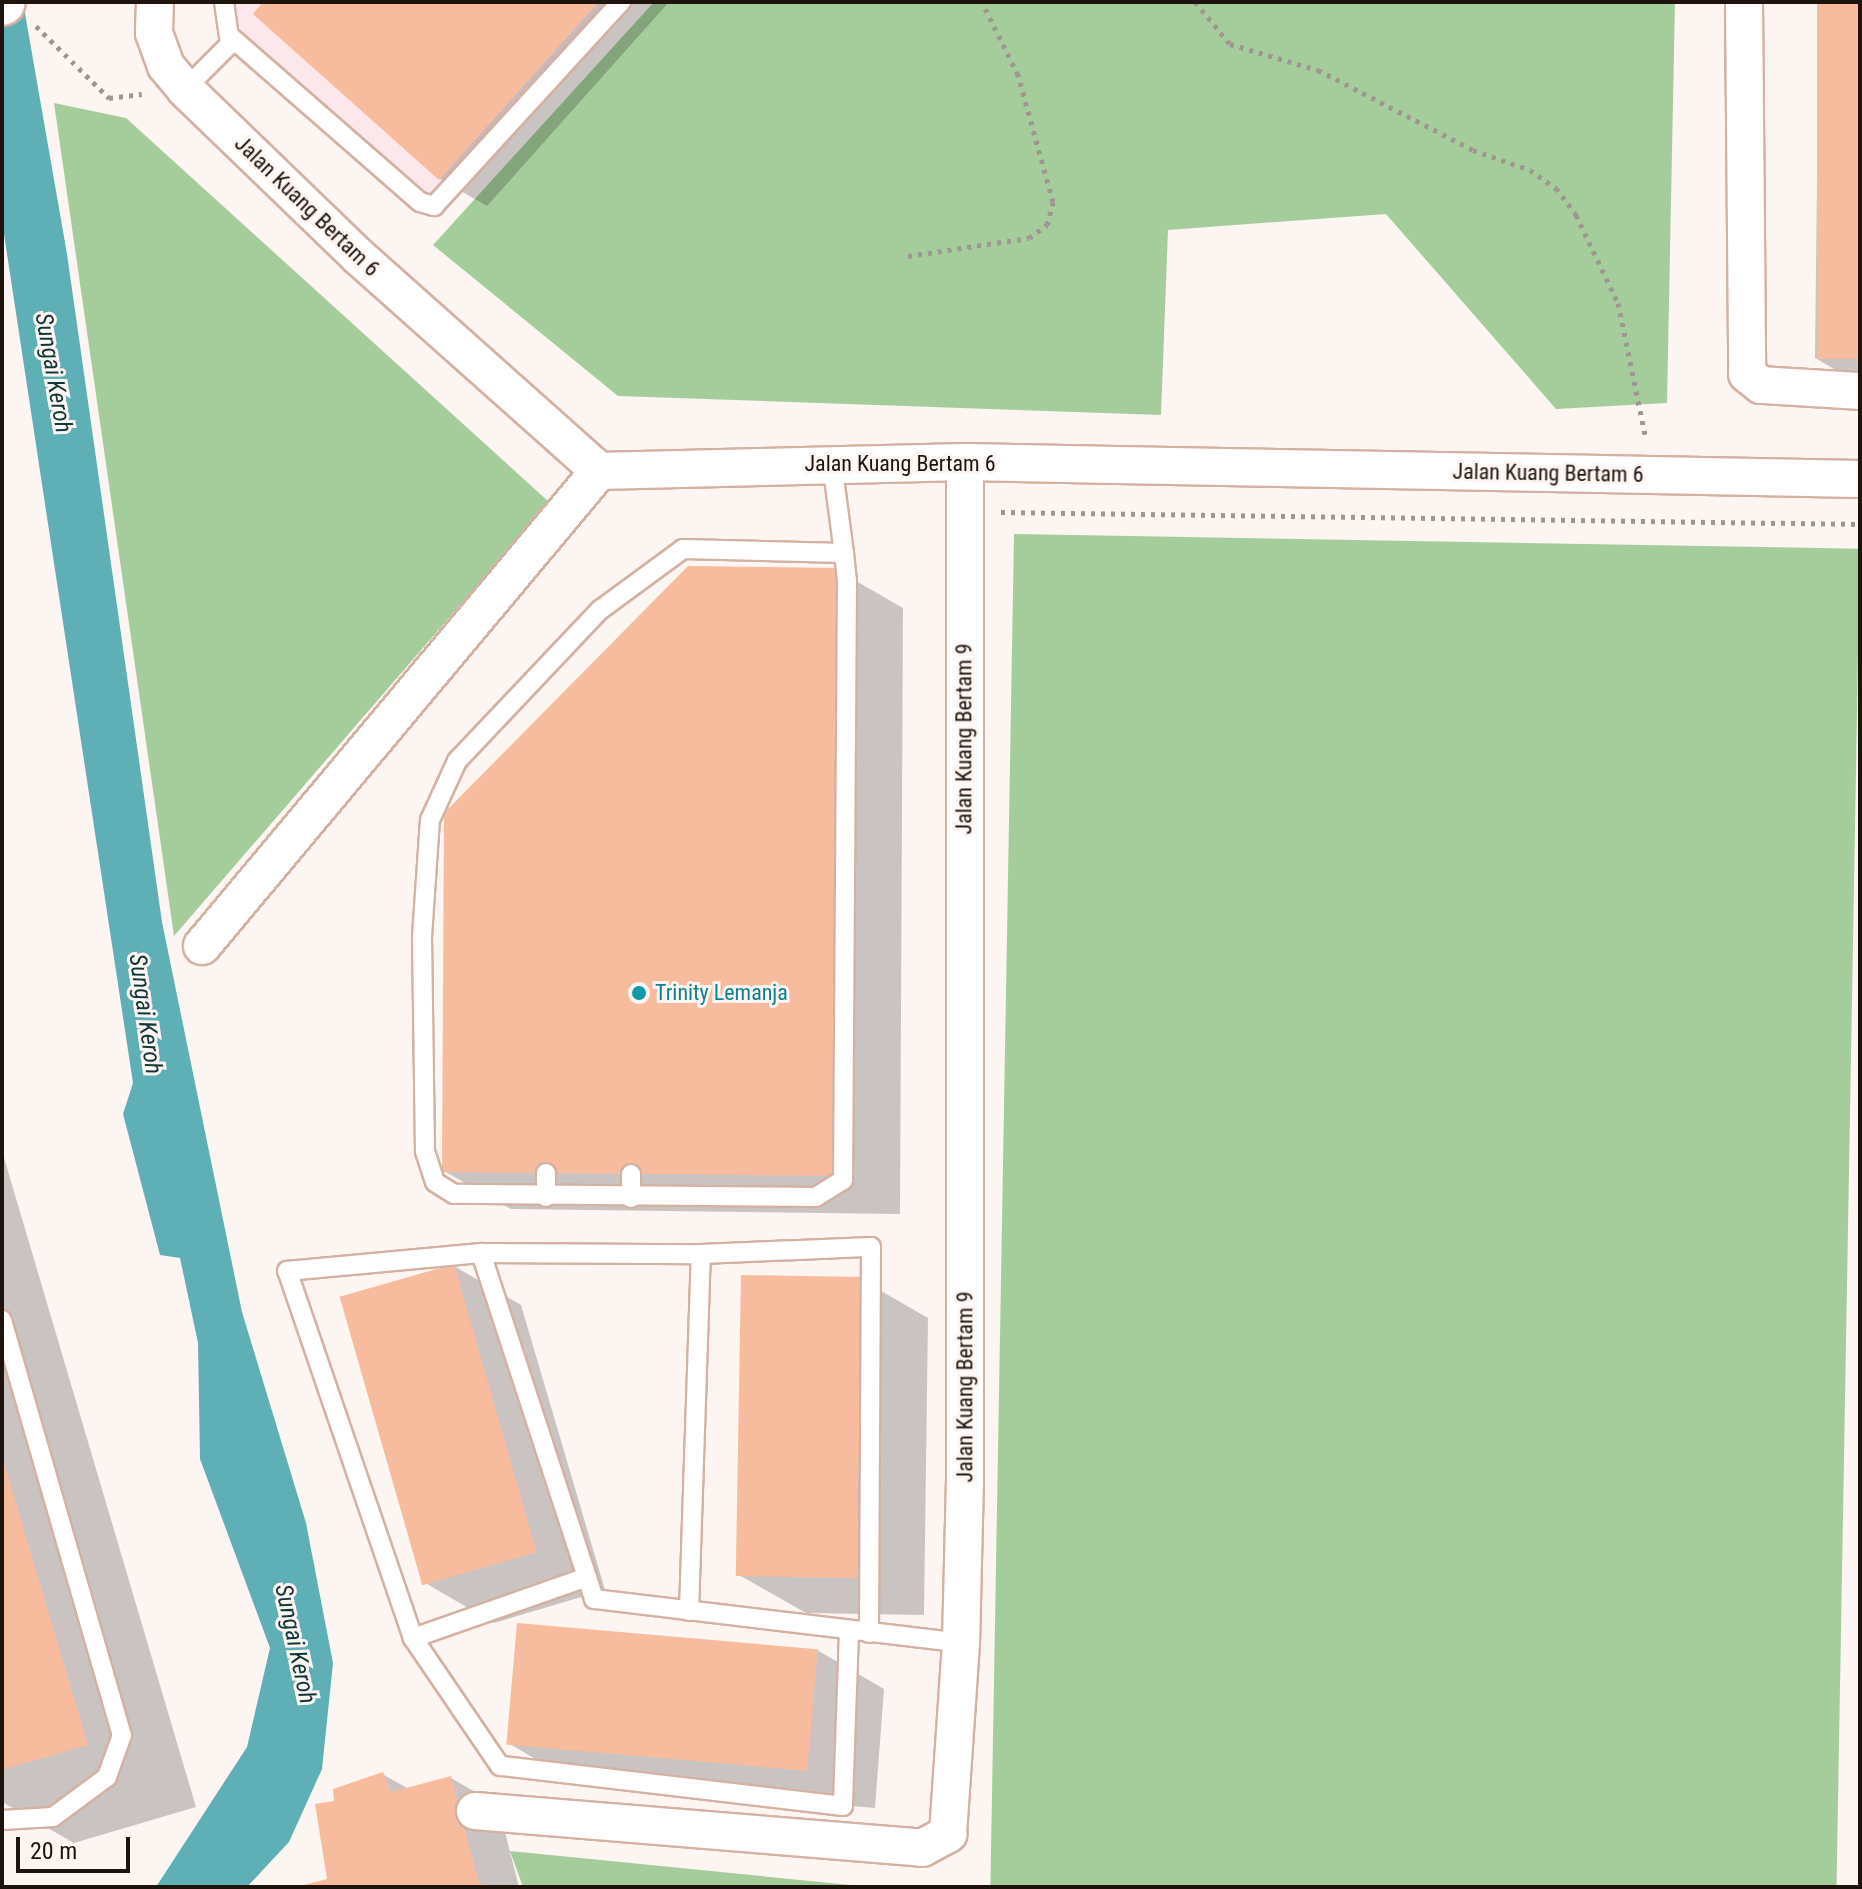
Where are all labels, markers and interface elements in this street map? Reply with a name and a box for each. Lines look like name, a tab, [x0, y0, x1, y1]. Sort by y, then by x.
street label: Jalan Kuang Bertam 6	[229, 130, 385, 282]
water label: Sungai Keroh	[28, 311, 78, 435]
street label: Jalan Kuang Bertam 6	[804, 451, 996, 477]
street label: Jalan Kuang Bertam 6	[1452, 458, 1644, 488]
street label: Jalan Kuang Bertam 9	[951, 643, 977, 835]
water label: Sungai Keroh	[122, 952, 168, 1076]
place label: Trinity Lemanja	[655, 980, 788, 1006]
marker: Trinity Lemanja	[630, 984, 648, 1002]
street label: Jalan Kuang Bertam 9	[952, 1291, 978, 1483]
water label: Sungai Keroh	[268, 1582, 322, 1706]
scale bar	[20, 1821, 134, 1871]
text: 20 m	[30, 1837, 77, 1865]

